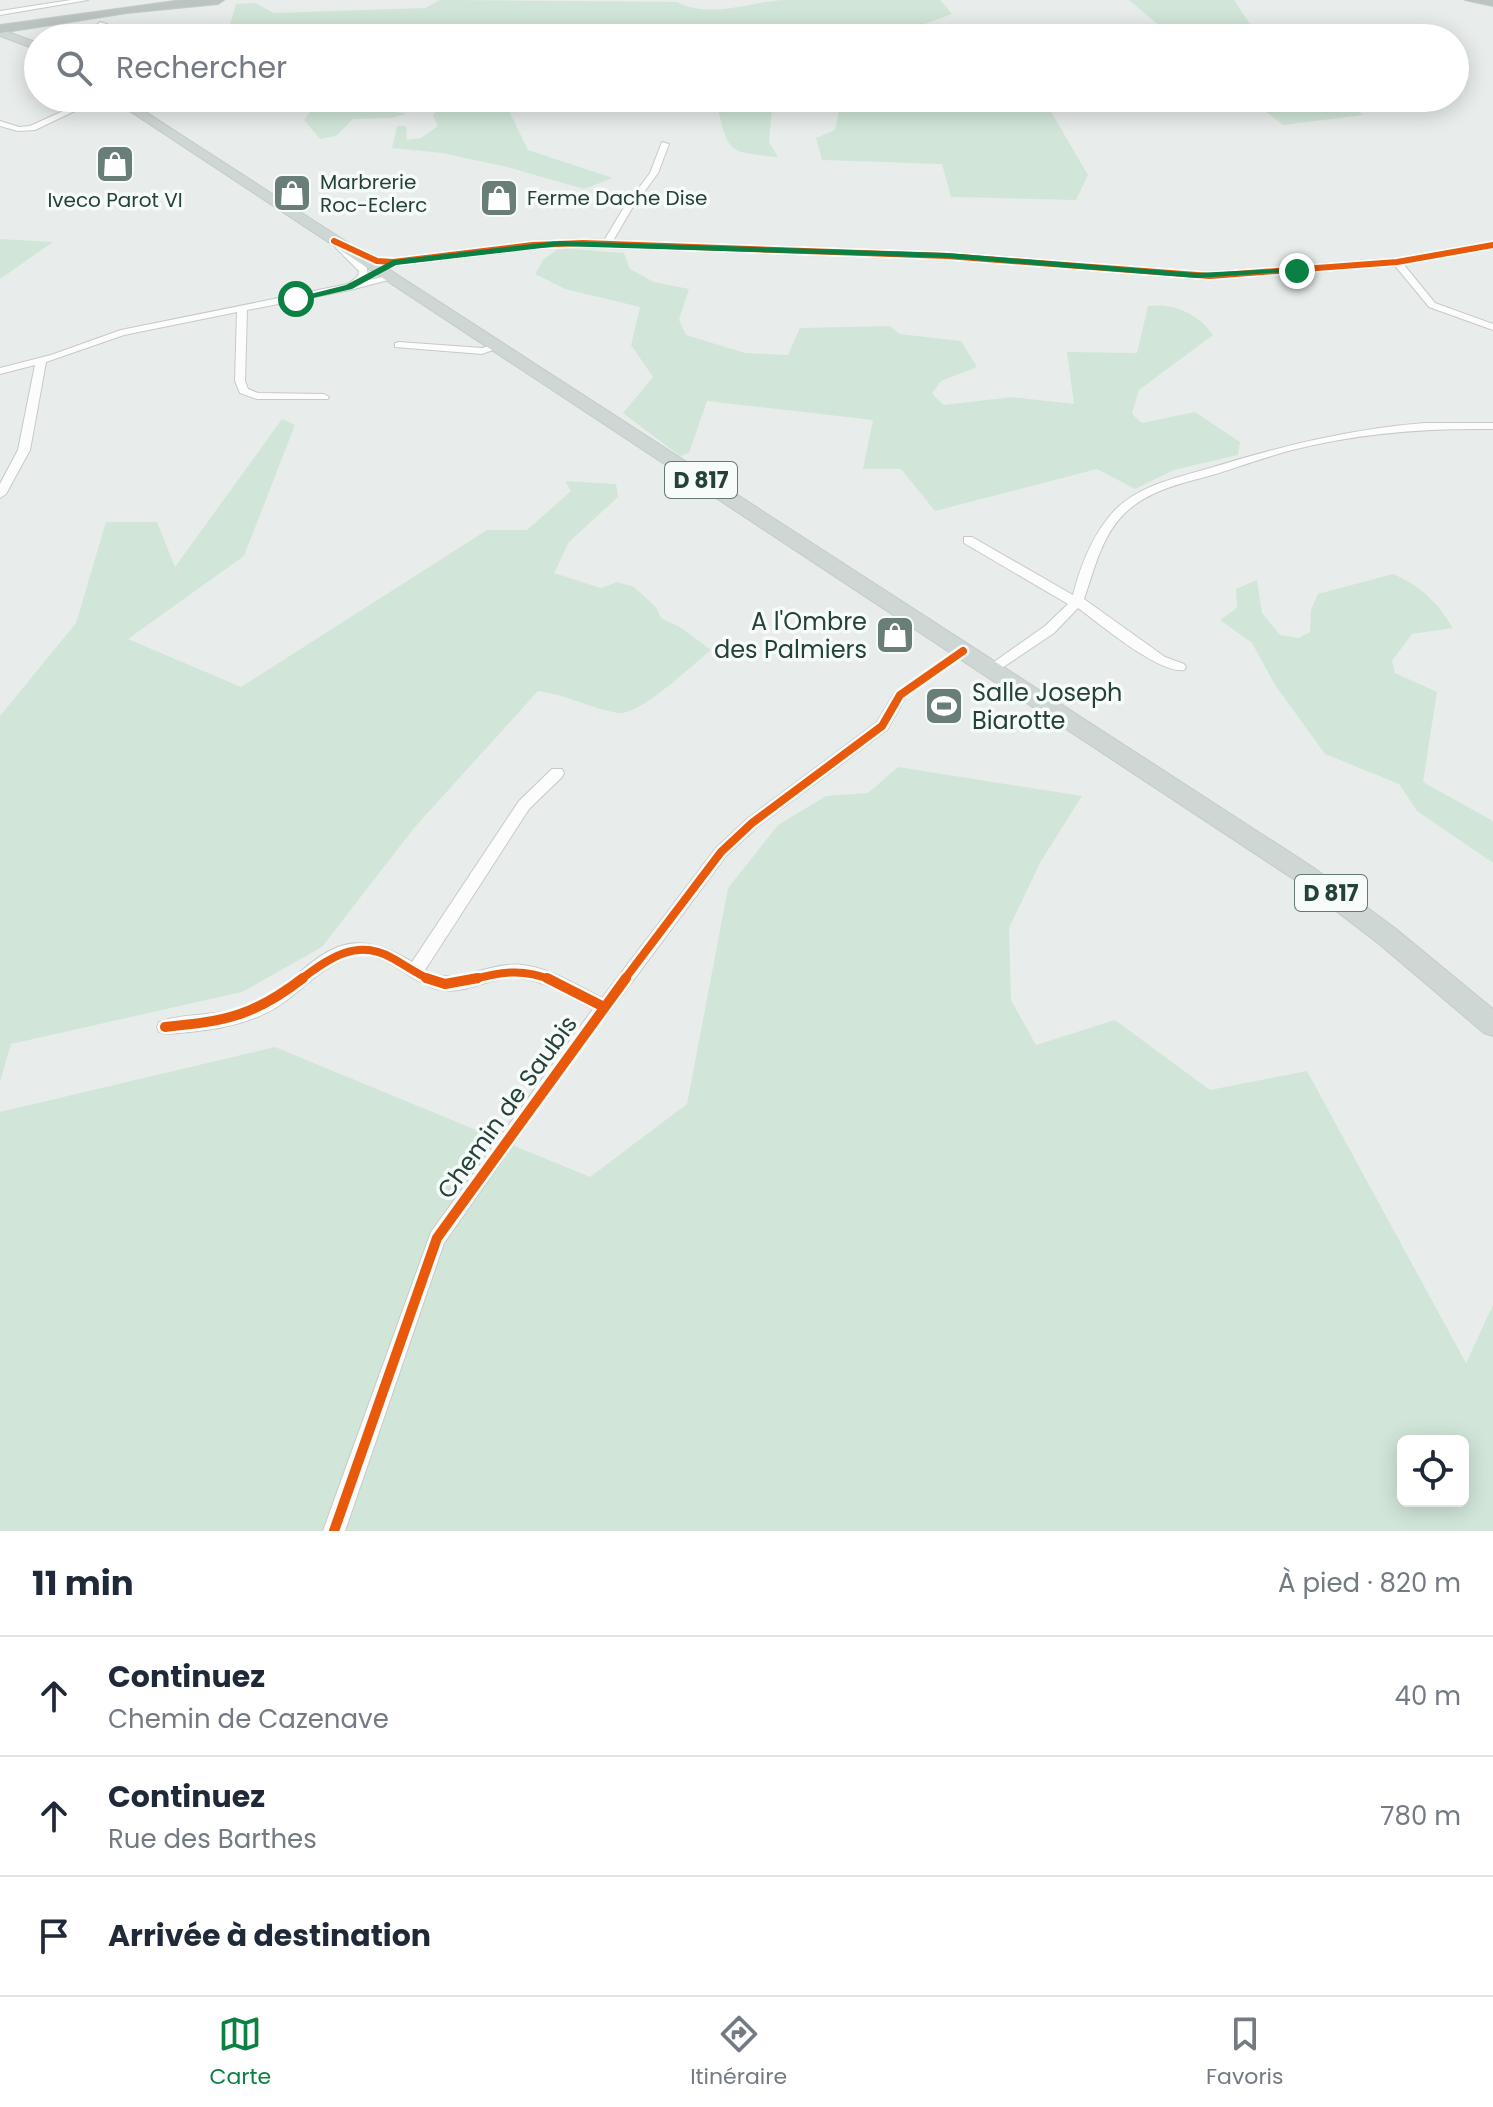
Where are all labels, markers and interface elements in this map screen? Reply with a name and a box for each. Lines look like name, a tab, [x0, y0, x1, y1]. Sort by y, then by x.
search box	[24, 24, 1469, 112]
icon: search	[52, 46, 96, 90]
text: Rechercher	[116, 46, 287, 89]
shop icon: Iveco Parot VI	[94, 143, 136, 185]
place label: Marbrerie Roc-Eclerc	[320, 168, 427, 219]
shop icon: Marbrerie Roc-Eclerc	[271, 172, 313, 214]
shop icon: Ferme Dache Dise	[478, 177, 520, 219]
place label: Ferme Dache Dise	[527, 184, 708, 212]
place label: Iveco Parot VI	[47, 186, 183, 214]
route end	[1279, 253, 1315, 289]
route start	[278, 281, 314, 317]
road number: D 817	[665, 462, 737, 498]
place label: A l'Ombre des Palmiers	[714, 605, 867, 666]
shop icon: A l'Ombre des Palmiers	[874, 614, 916, 656]
place label: Salle Joseph Biarotte	[972, 676, 1122, 737]
sports icon: Salle Joseph Biarotte	[923, 685, 965, 727]
road number: D 817	[1295, 875, 1367, 911]
street label: Chemin de Saubis	[429, 1009, 585, 1205]
map controls	[1397, 1435, 1469, 1507]
button: locate	[1397, 1435, 1469, 1507]
text: 11 min	[32, 1559, 134, 1607]
text: À pied · 820 m	[1278, 1565, 1461, 1601]
text: Continuez	[108, 1655, 265, 1698]
icon: ahead	[32, 1674, 76, 1718]
text: 40 m	[1395, 1678, 1461, 1714]
text: Chemin de Cazenave	[108, 1701, 389, 1737]
text: Continuez	[108, 1775, 265, 1818]
icon: ahead	[32, 1794, 76, 1838]
text: 780 m	[1380, 1798, 1461, 1834]
text: Rue des Barthes	[108, 1821, 317, 1857]
icon: arrive	[32, 1914, 76, 1958]
text: Arrivée à destination	[108, 1914, 431, 1957]
tab: Carte	[209, 2012, 271, 2093]
tab: Itinéraire	[690, 2012, 787, 2093]
tab: Favoris	[1206, 2012, 1284, 2093]

